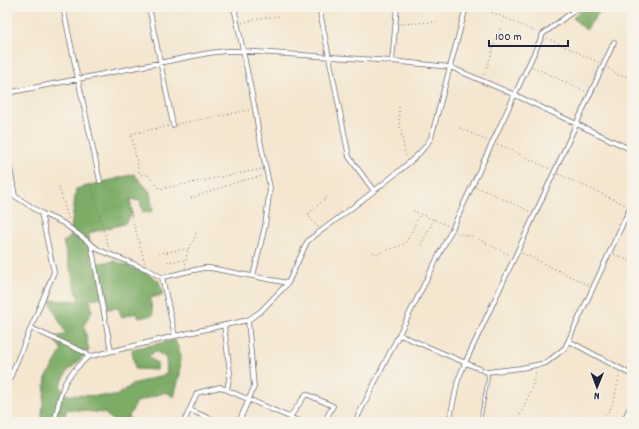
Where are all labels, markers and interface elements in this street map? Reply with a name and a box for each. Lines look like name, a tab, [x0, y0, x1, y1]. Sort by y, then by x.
scale bar	[489, 22, 568, 48]
text: 100 m	[495, 29, 522, 46]
north arrow	[577, 367, 617, 407]
text: N	[593, 387, 600, 403]

